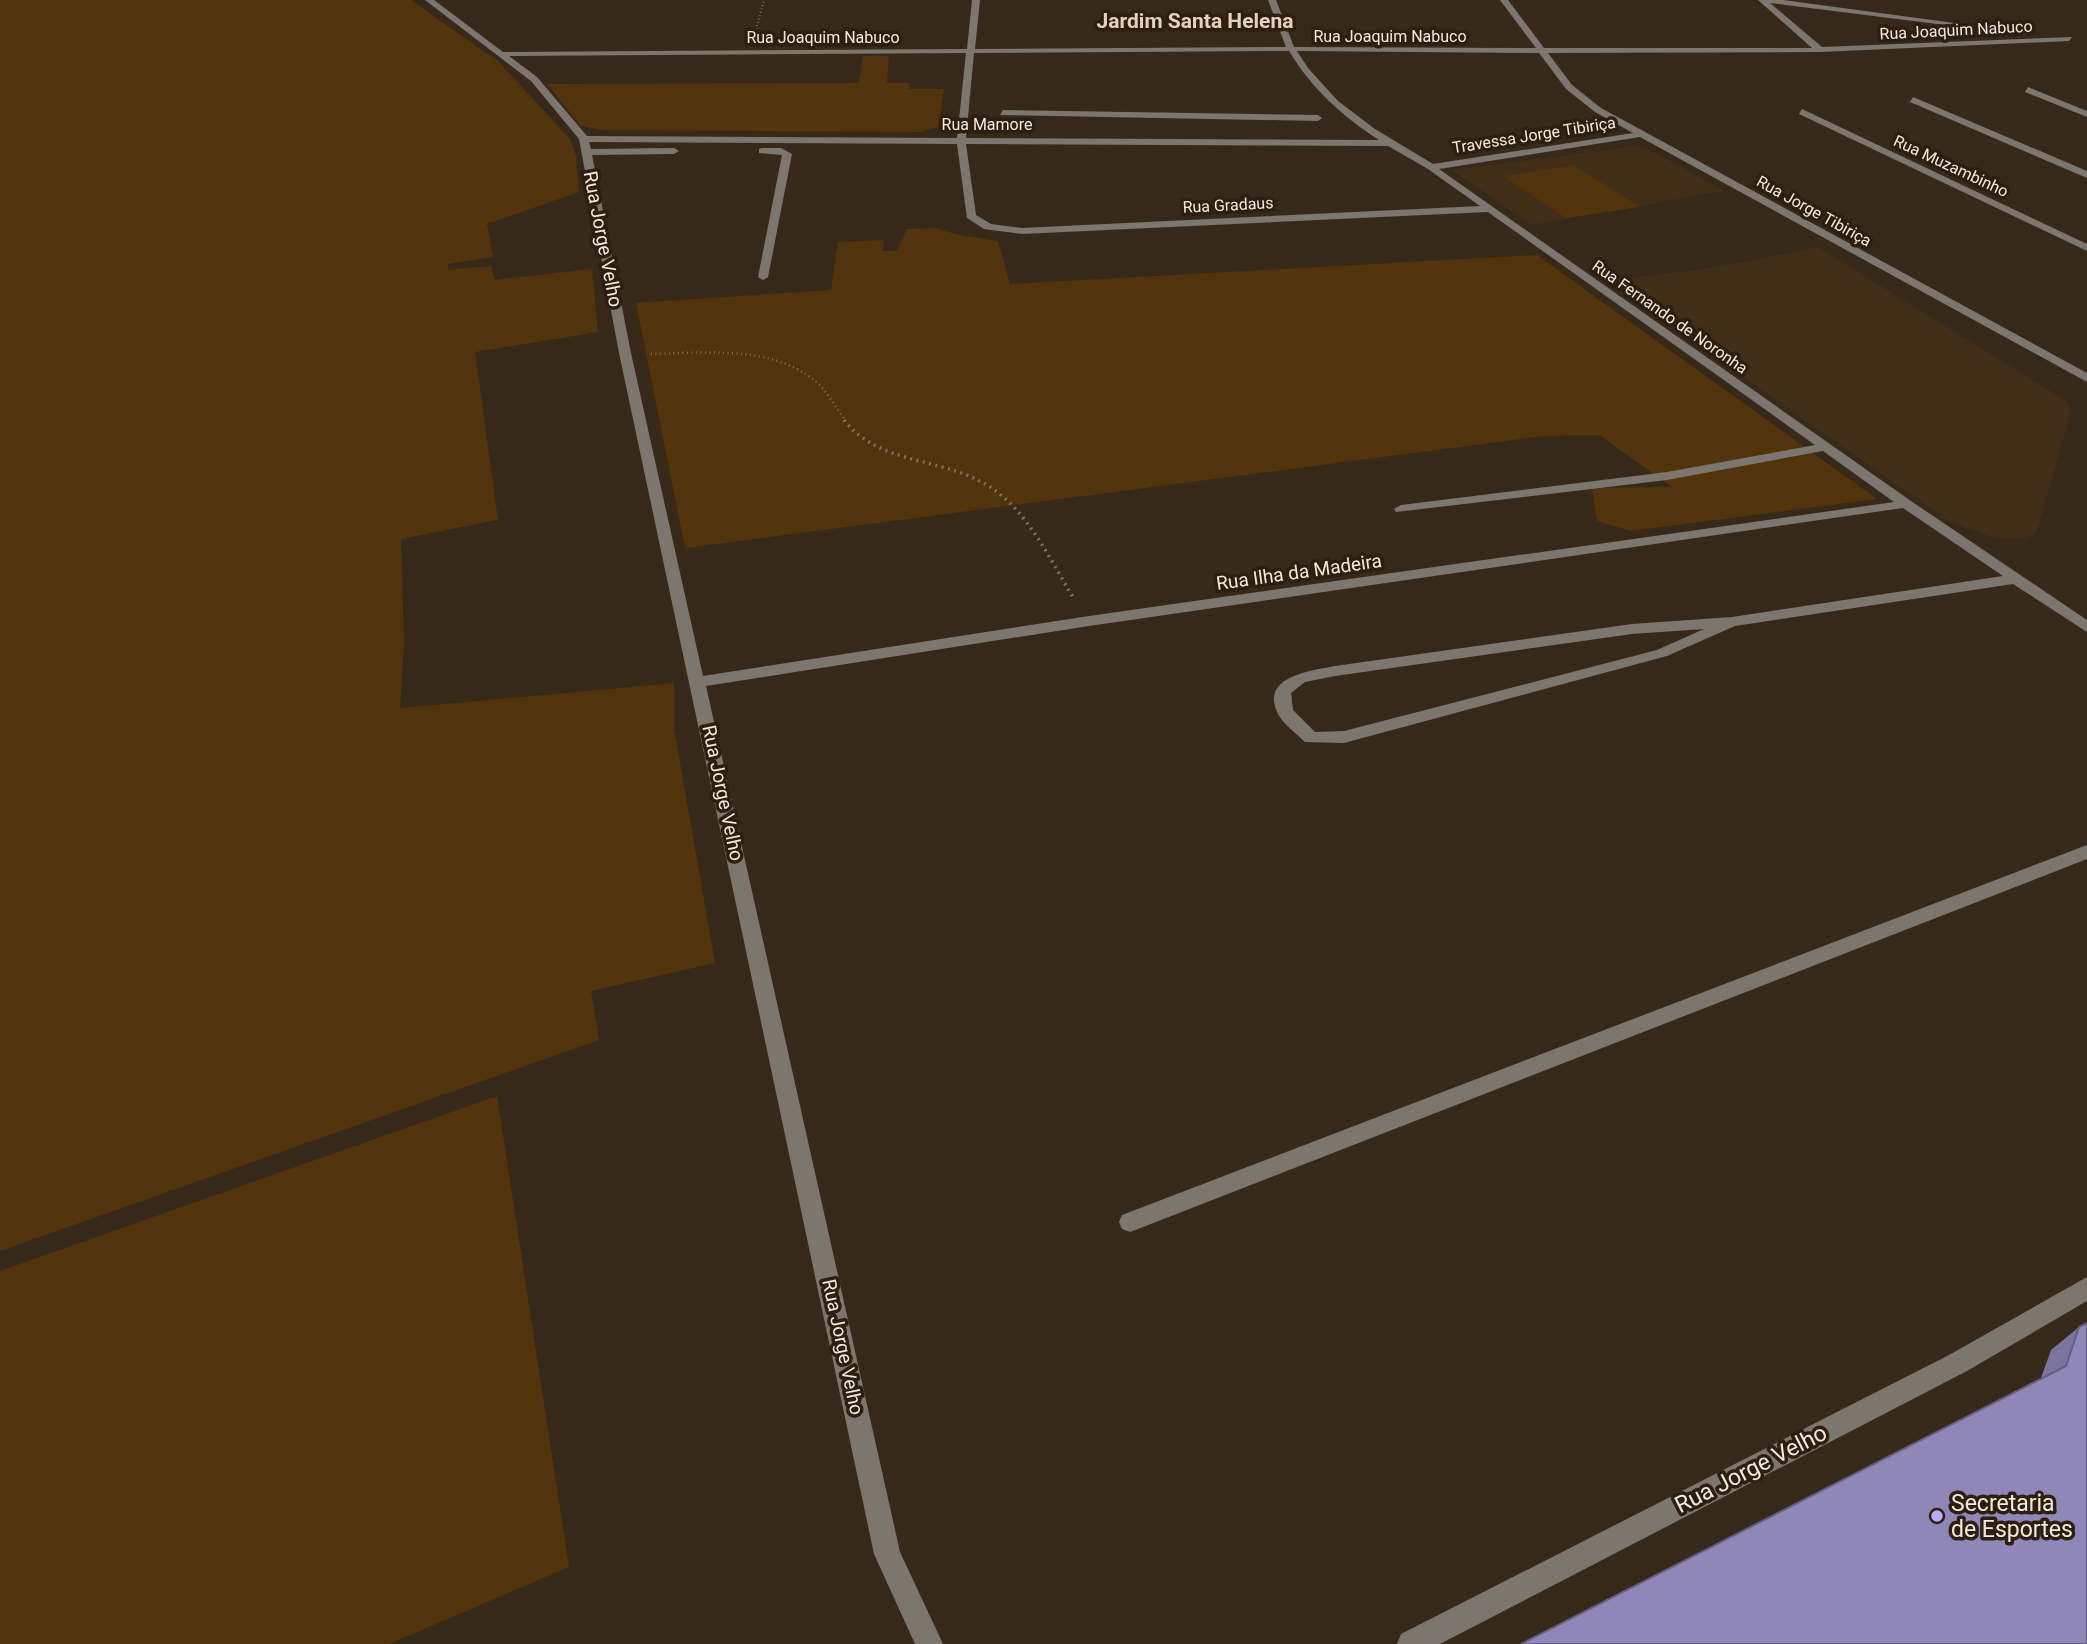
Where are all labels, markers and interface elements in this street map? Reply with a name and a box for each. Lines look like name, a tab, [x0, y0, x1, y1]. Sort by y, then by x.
district label: Jardim Santa Helena	[1097, 9, 1293, 33]
street label: Rua Joaquim Nabuco	[1879, 17, 2033, 43]
street label: Rua Joaquim Nabuco	[1313, 27, 1467, 46]
street label: Rua Joaquim Nabuco	[746, 28, 900, 47]
street label: Travessa Jorge Tibiriça	[1451, 113, 1617, 157]
street label: Rua Mamore	[942, 115, 1032, 134]
street label: Rua Muzambinho	[1891, 131, 2011, 201]
street label: Rua Jorge Velho	[579, 169, 627, 309]
street label: Rua Jorge Tibiriça	[1753, 172, 1875, 250]
street label: Rua Gradaus	[1182, 193, 1274, 217]
street label: Rua Fernando de Noronha	[1589, 256, 1751, 378]
street label: Rua Ilha da Madeira	[1215, 549, 1383, 595]
street label: Rua Jorge Velho	[697, 723, 749, 863]
street label: Rua Jorge Velho	[817, 1277, 869, 1417]
street label: Rua Jorge Velho	[1670, 1419, 1832, 1519]
place label: Secretaria de Esportes	[1951, 1490, 2073, 1543]
marker: Secretaria de Esportes	[1929, 1508, 1945, 1524]

